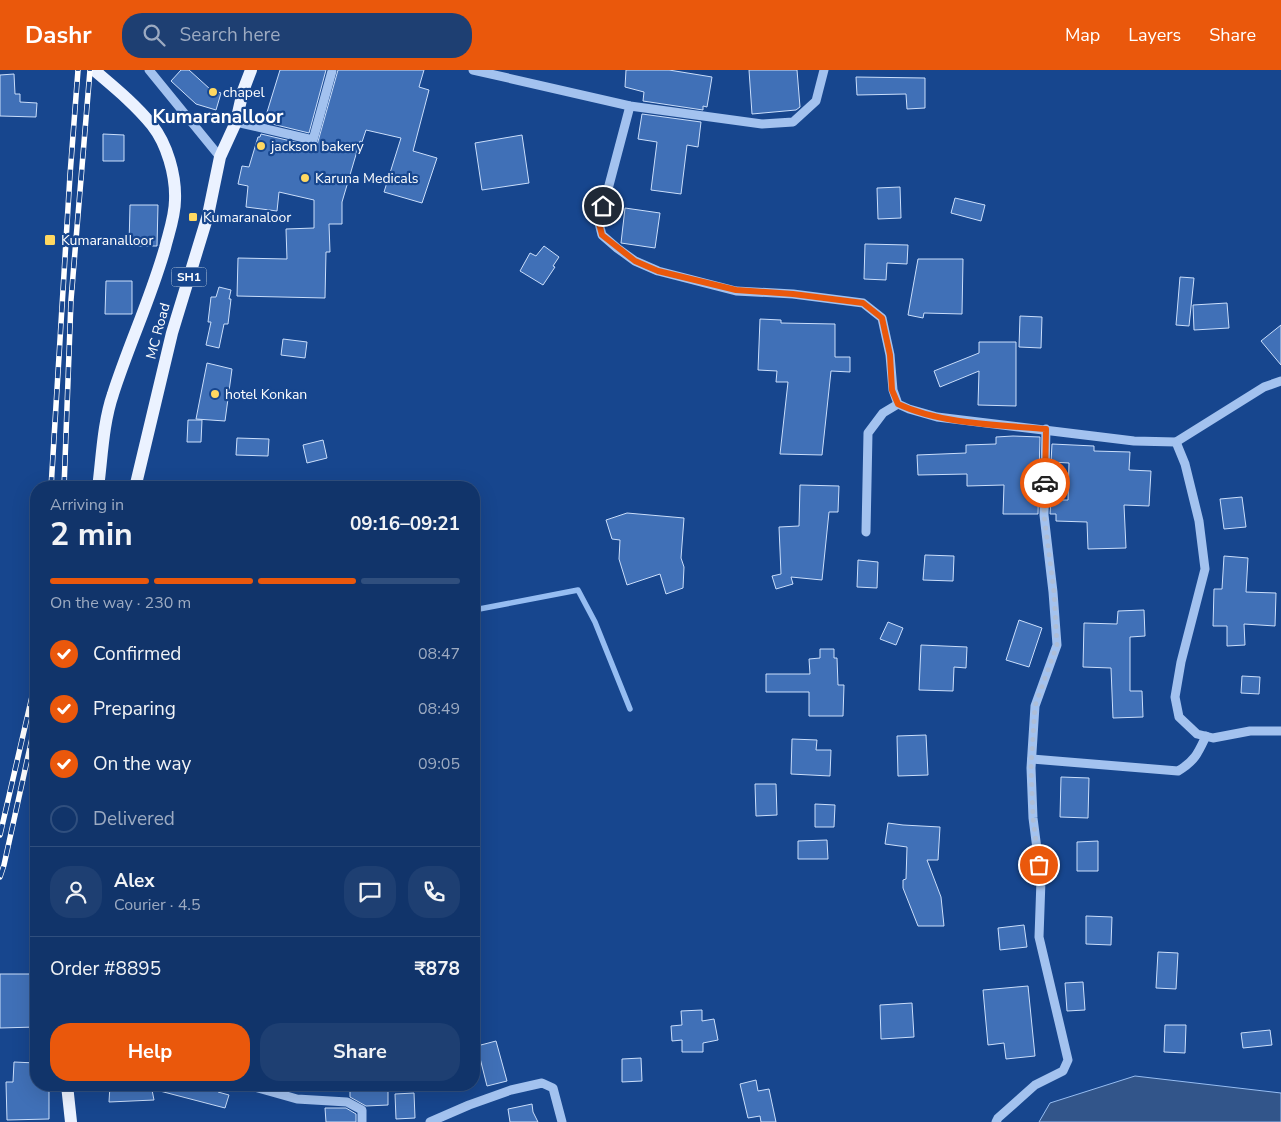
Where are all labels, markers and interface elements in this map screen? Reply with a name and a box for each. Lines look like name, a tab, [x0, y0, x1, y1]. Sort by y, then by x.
search box	[122, 13, 472, 58]
text: Dashr	[25, 19, 92, 51]
icon: search	[140, 21, 168, 49]
text: Search here	[180, 22, 280, 48]
text: Map	[1065, 23, 1100, 47]
text: Layers	[1128, 23, 1181, 47]
text: Share	[1209, 23, 1256, 47]
place label: chapel	[223, 83, 265, 102]
marker: chapel	[207, 86, 219, 98]
district label: Kumaranalloor	[152, 104, 284, 130]
place label: jackson bakery	[270, 137, 364, 156]
marker: jackson bakery	[255, 140, 267, 152]
place label: Karuna Medicals	[315, 169, 419, 188]
marker: Karuna Medicals	[299, 172, 311, 184]
pin	[582, 185, 624, 227]
icon: home	[589, 192, 617, 220]
place label: Kumaranaloor	[203, 208, 291, 227]
marker: Kumaranaloor	[187, 211, 199, 223]
place label: Kumaranalloor	[61, 231, 153, 250]
marker: Kumaranalloor	[43, 233, 57, 247]
road number: SH1	[172, 268, 206, 286]
street label: MC Road	[141, 301, 175, 361]
place label: hotel Konkan	[225, 385, 307, 404]
marker: hotel Konkan	[209, 388, 221, 400]
courier	[1020, 458, 1070, 508]
icon: car	[1031, 469, 1059, 497]
text: Arriving in	[50, 494, 124, 516]
text: 09:16–09:21	[350, 511, 460, 537]
text: 2 min	[50, 513, 133, 556]
text: On the way · 230 m	[50, 592, 191, 614]
icon: check	[50, 640, 78, 668]
text: Confirmed	[93, 641, 181, 667]
text: 08:47	[418, 643, 460, 665]
icon: check	[50, 695, 78, 723]
text: Preparing	[93, 696, 176, 722]
text: 08:49	[418, 698, 460, 720]
icon: check	[50, 750, 78, 778]
text: On the way	[93, 751, 191, 777]
text: 09:05	[418, 753, 460, 775]
text: Delivered	[93, 806, 175, 832]
pin	[1018, 844, 1060, 886]
icon: bag	[1025, 851, 1053, 879]
button: person	[50, 866, 102, 918]
button: chat	[344, 866, 396, 918]
button: phone	[408, 866, 460, 918]
text: Alex	[114, 868, 155, 894]
text: Courier · 4.5	[114, 894, 200, 916]
text: Order #8895	[50, 956, 161, 982]
text: ₹878	[414, 956, 460, 982]
button: Help	[50, 1023, 250, 1081]
button: Share	[260, 1023, 460, 1081]

